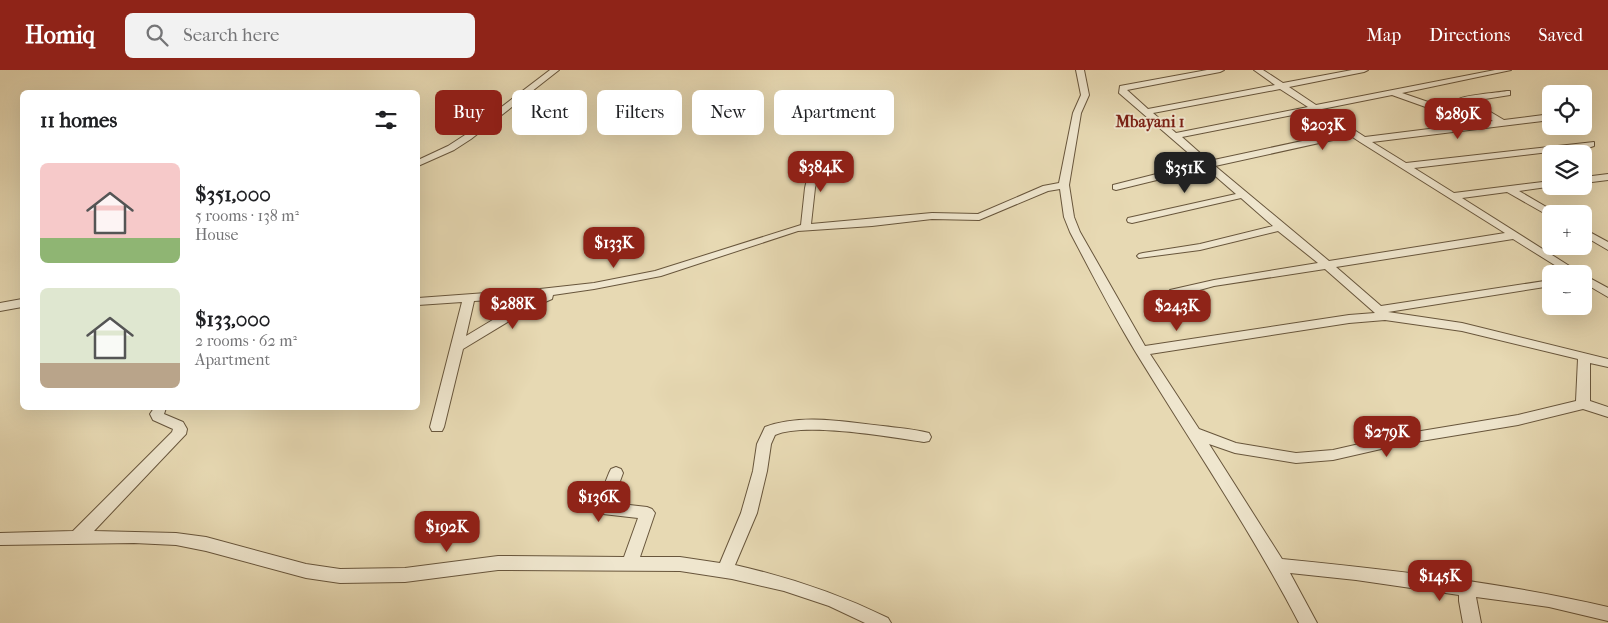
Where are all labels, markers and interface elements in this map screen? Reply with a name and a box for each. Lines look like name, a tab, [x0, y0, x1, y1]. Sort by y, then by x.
search box	[125, 13, 475, 58]
text: Homiq	[25, 21, 95, 49]
icon: search	[143, 21, 171, 49]
text: Search here	[183, 24, 279, 46]
text: Map	[1367, 25, 1401, 46]
text: Directions	[1429, 25, 1510, 46]
text: Saved	[1538, 25, 1583, 46]
map controls	[1542, 85, 1592, 315]
button: locate	[1542, 85, 1592, 135]
chip: Buy	[435, 90, 502, 135]
chip: Rent	[512, 90, 587, 135]
chip: Filters	[597, 90, 682, 135]
chip: New	[692, 90, 764, 135]
chip: Apartment	[774, 90, 894, 135]
pin: $289K	[1423, 98, 1493, 140]
text: $289K	[1435, 104, 1481, 123]
icon: filters	[372, 106, 400, 134]
text: 11 homes	[40, 108, 117, 132]
pin: $203K	[1288, 108, 1358, 151]
district label: Mbayani 1	[1114, 112, 1185, 132]
text: $203K	[1301, 115, 1345, 134]
button: layers	[1542, 145, 1592, 195]
pin: $384K	[786, 150, 856, 193]
pin: $351K	[1150, 152, 1220, 194]
text: $384K	[799, 157, 843, 176]
text: $351K	[1165, 158, 1205, 177]
text: $351,000	[195, 182, 271, 206]
icon: home	[80, 183, 140, 243]
button: +	[1542, 205, 1592, 255]
text: 5 rooms · 138 m²	[195, 206, 299, 225]
text: House	[195, 225, 238, 244]
pin: $133K	[579, 226, 649, 269]
text: $133K	[594, 233, 634, 252]
button: −	[1542, 265, 1592, 315]
pin: $288K	[478, 288, 548, 330]
pin: $243K	[1142, 290, 1212, 332]
text: $288K	[491, 294, 535, 313]
text: $243K	[1155, 296, 1199, 315]
text: $133,000	[195, 307, 270, 331]
icon: home	[80, 308, 140, 368]
text: 2 rooms · 62 m²	[195, 331, 297, 350]
text: Apartment	[195, 350, 270, 369]
pin: $279K	[1352, 416, 1422, 458]
text: $279K	[1365, 422, 1409, 441]
pin: $136K	[564, 480, 634, 523]
text: $136K	[578, 487, 620, 506]
pin: $192K	[412, 510, 482, 553]
text: $192K	[426, 517, 468, 536]
pin: $145K	[1405, 560, 1475, 602]
text: $145K	[1419, 566, 1461, 585]

